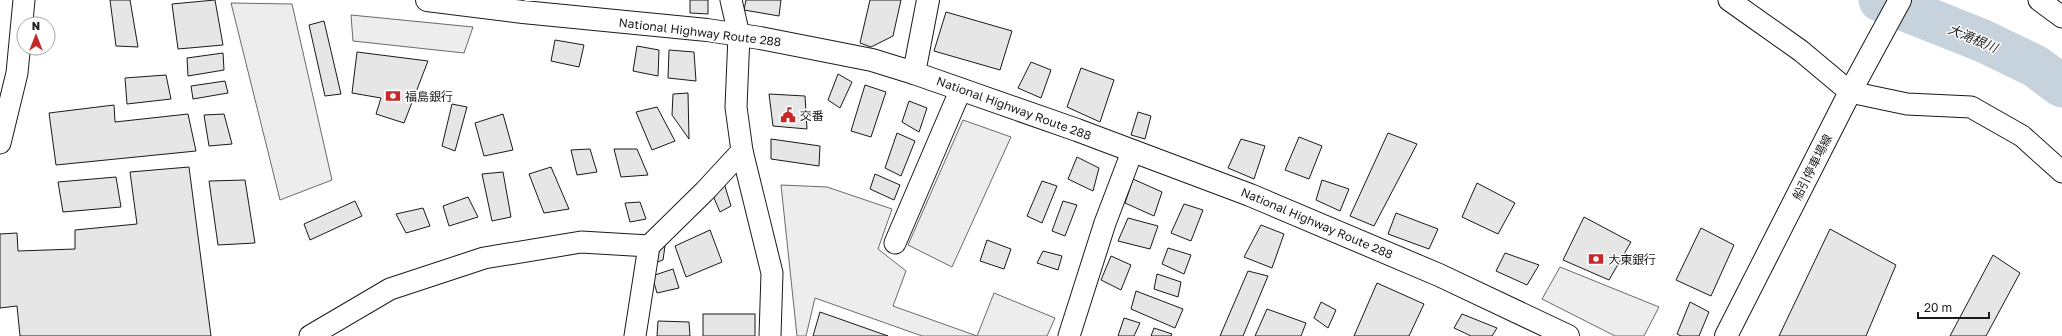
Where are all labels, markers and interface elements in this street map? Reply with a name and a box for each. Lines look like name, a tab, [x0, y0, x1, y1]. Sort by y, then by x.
street label: National Highway Route 288	[618, 15, 782, 49]
north arrow	[16, 16, 56, 56]
text: N	[32, 19, 40, 32]
water label: 大滝根川	[1946, 20, 2002, 56]
street label: National Highway Route 288	[935, 73, 1093, 143]
bank icon: 福島銀行	[384, 87, 402, 105]
place label: 福島銀行	[405, 89, 453, 104]
public building icon: 交番	[779, 106, 797, 124]
place label: 交番	[800, 108, 824, 123]
street label: 船引停車場線	[1789, 132, 1835, 202]
street label: National Highway Route 288	[1239, 184, 1395, 262]
bank icon: 大東銀行	[1587, 250, 1605, 268]
place label: 大東銀行	[1608, 252, 1656, 267]
scale bar	[1918, 294, 1989, 320]
text: 20 m	[1924, 300, 1952, 315]

